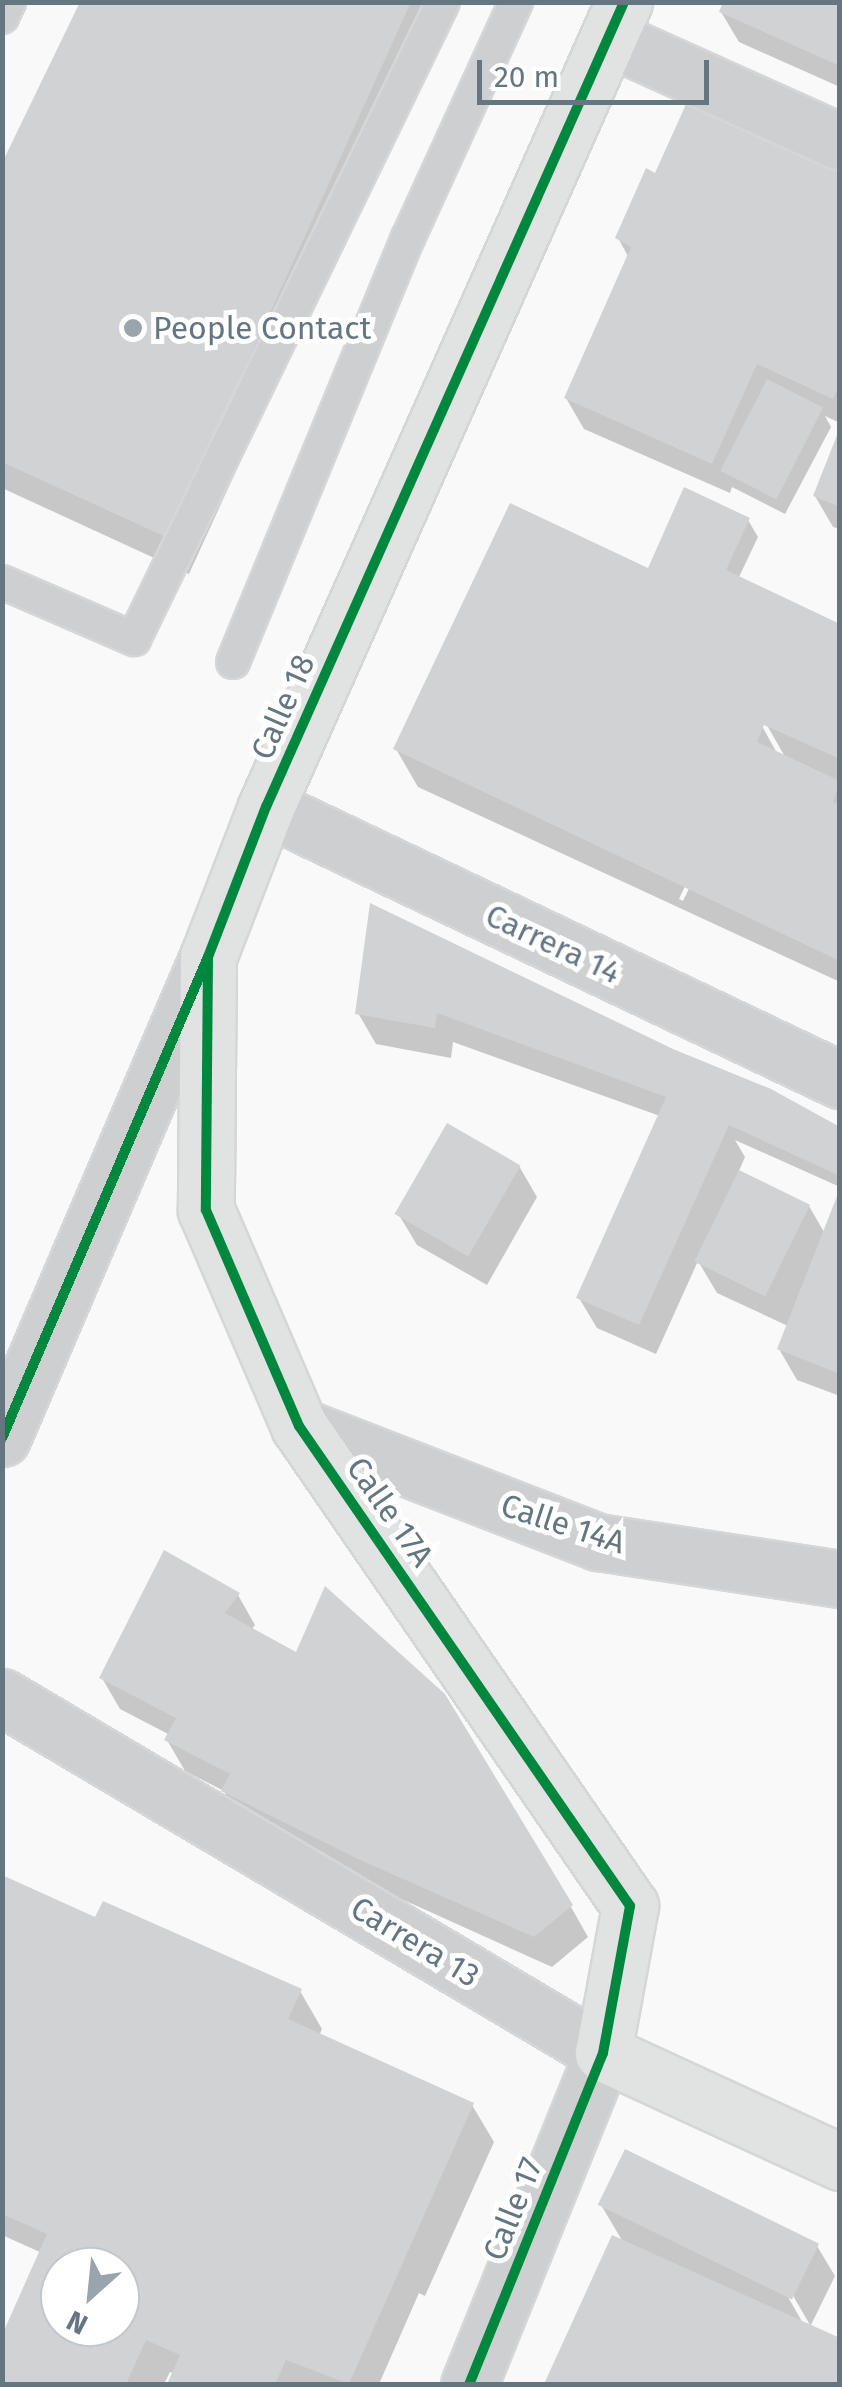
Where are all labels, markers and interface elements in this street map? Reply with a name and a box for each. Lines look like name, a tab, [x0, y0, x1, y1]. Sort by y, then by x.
scale bar	[482, 40, 714, 102]
text: 20 m	[494, 59, 559, 95]
place label: People Contact	[153, 309, 371, 347]
marker: People Contact	[122, 317, 144, 339]
street label: Calle 18	[243, 649, 323, 765]
street label: Carrera 14	[480, 896, 626, 992]
street label: Calle 17A	[339, 1450, 441, 1574]
street label: Calle 14A	[496, 1486, 630, 1562]
street label: Carrera 13	[344, 1889, 486, 1995]
street label: Calle 17	[475, 2152, 551, 2266]
north arrow	[40, 2247, 140, 2347]
text: N	[61, 2303, 93, 2341]

